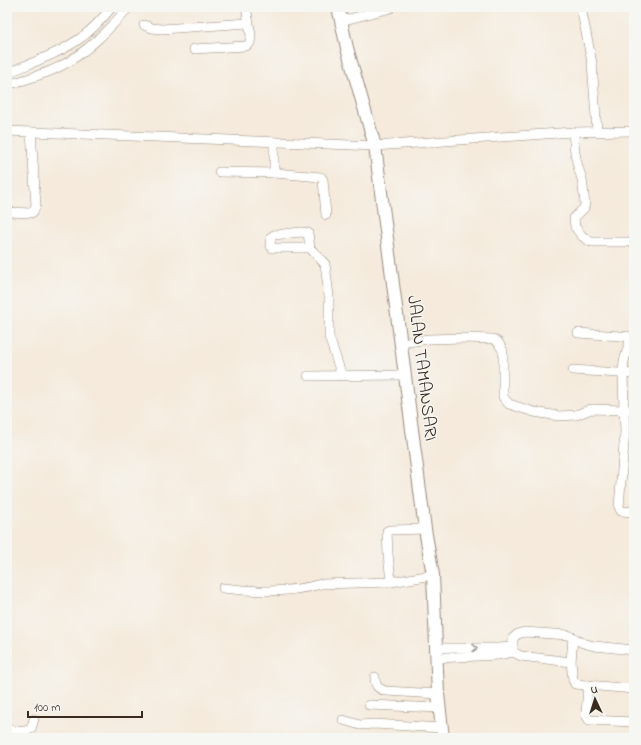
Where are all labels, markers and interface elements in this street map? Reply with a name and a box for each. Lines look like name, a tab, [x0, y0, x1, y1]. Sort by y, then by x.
street label: JALAN TAMANSARI	[399, 294, 443, 443]
one-way arrow	[472, 644, 478, 652]
north arrow	[575, 679, 615, 719]
text: U	[590, 682, 598, 698]
scale bar	[28, 693, 142, 719]
text: 100 m	[34, 699, 61, 717]

